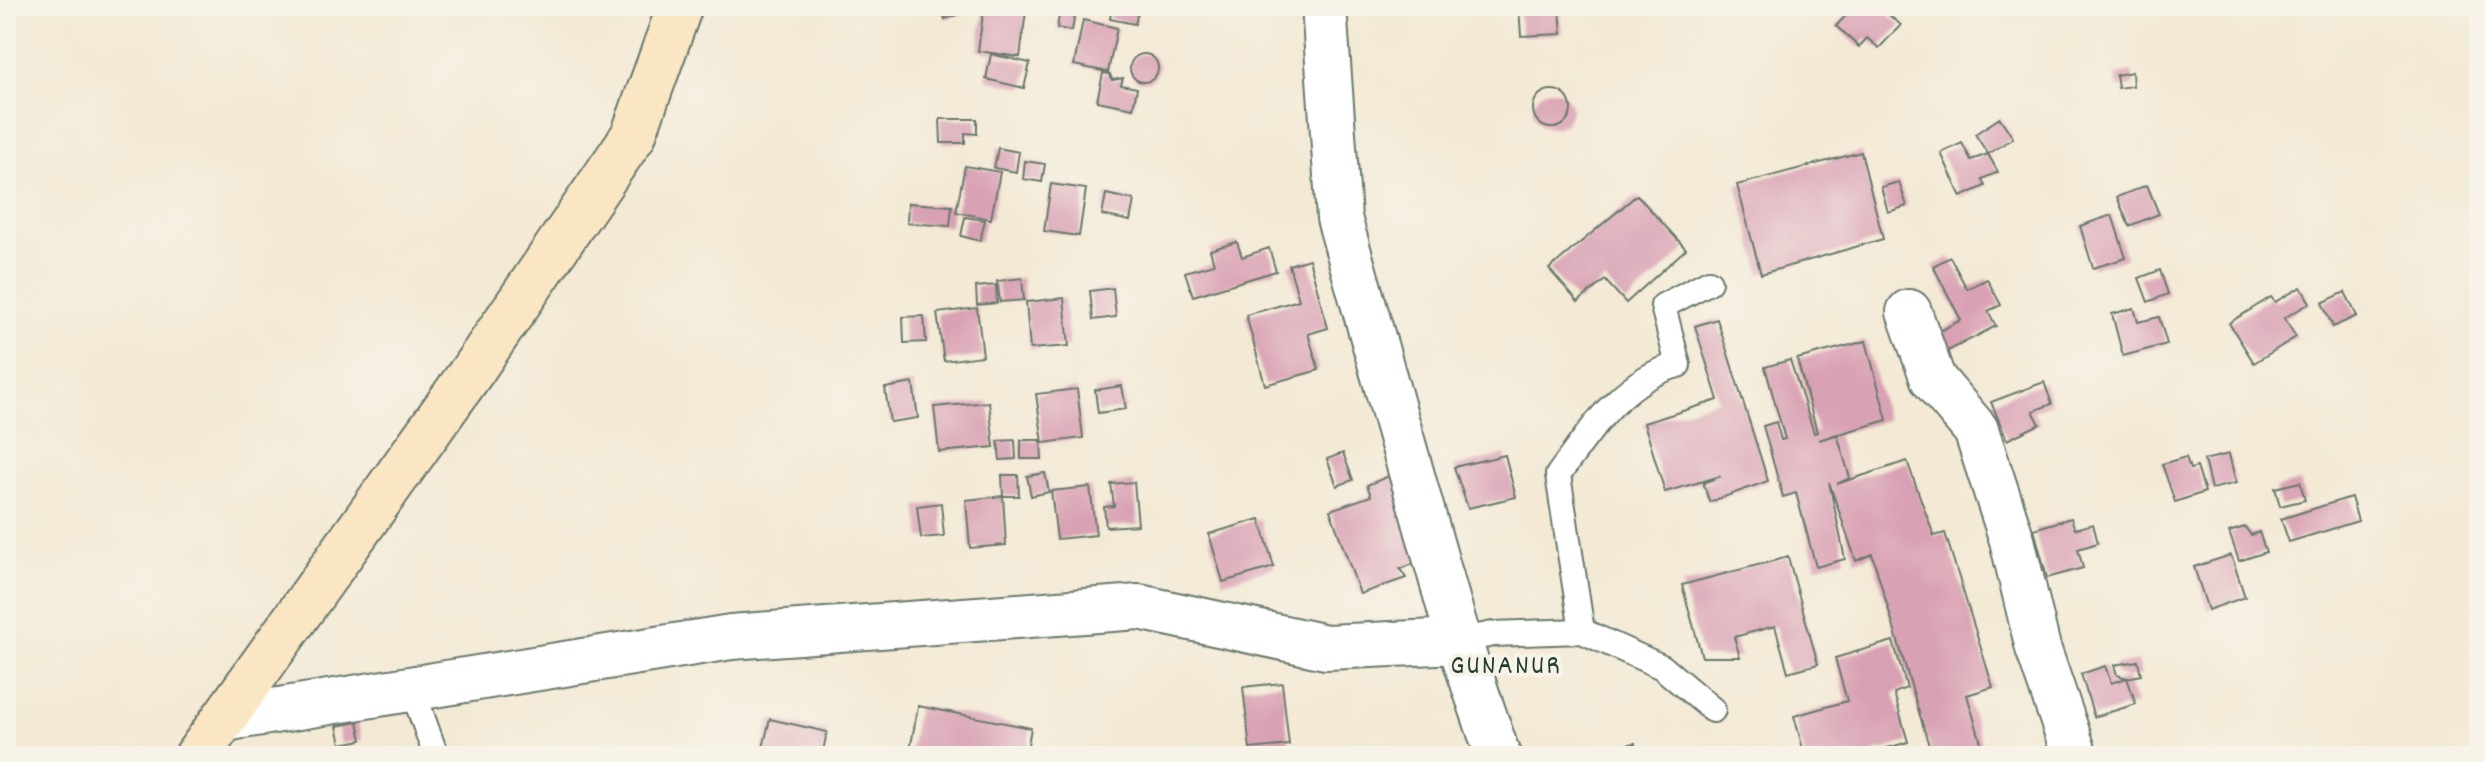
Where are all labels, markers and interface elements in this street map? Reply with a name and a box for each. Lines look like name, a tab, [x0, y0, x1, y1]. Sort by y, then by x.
district label: GUNANUR	[1450, 648, 1562, 688]

